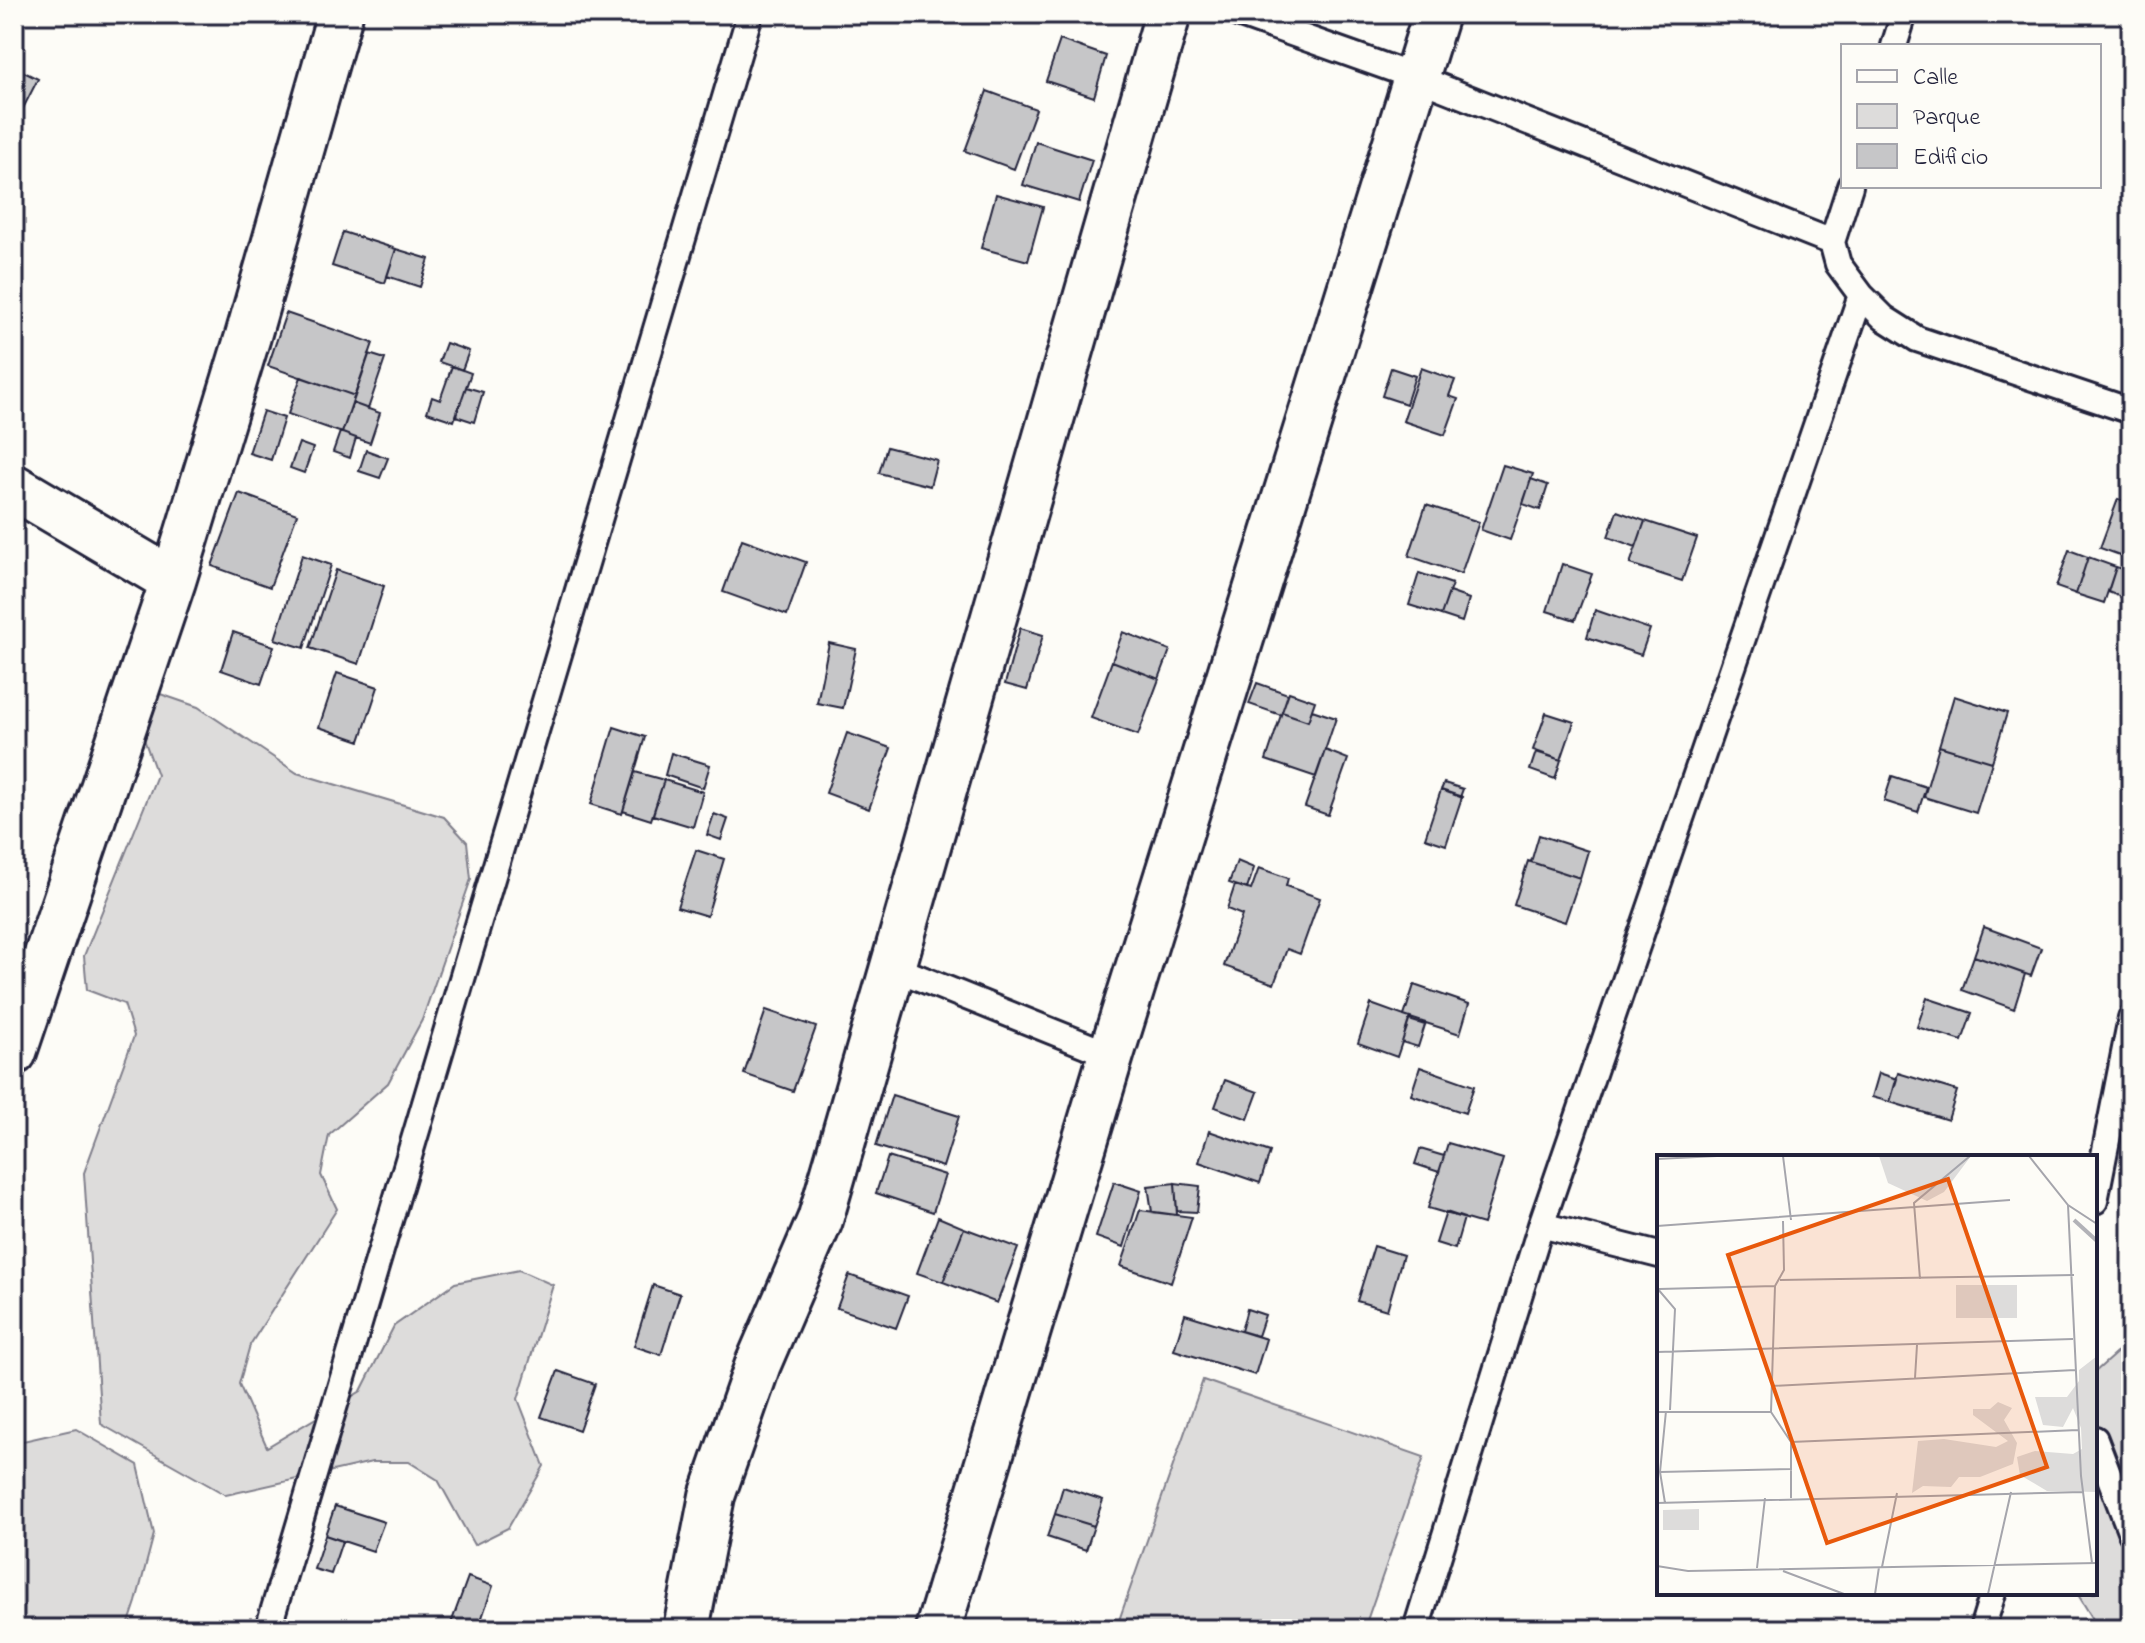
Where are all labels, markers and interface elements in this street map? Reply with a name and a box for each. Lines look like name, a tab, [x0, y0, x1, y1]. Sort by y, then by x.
legend	[1841, 44, 2101, 188]
text: Calle	[1913, 61, 1958, 96]
text: Parque	[1913, 101, 1980, 136]
text: Edificio	[1913, 141, 1988, 176]
inset map	[1657, 1155, 2097, 1595]

